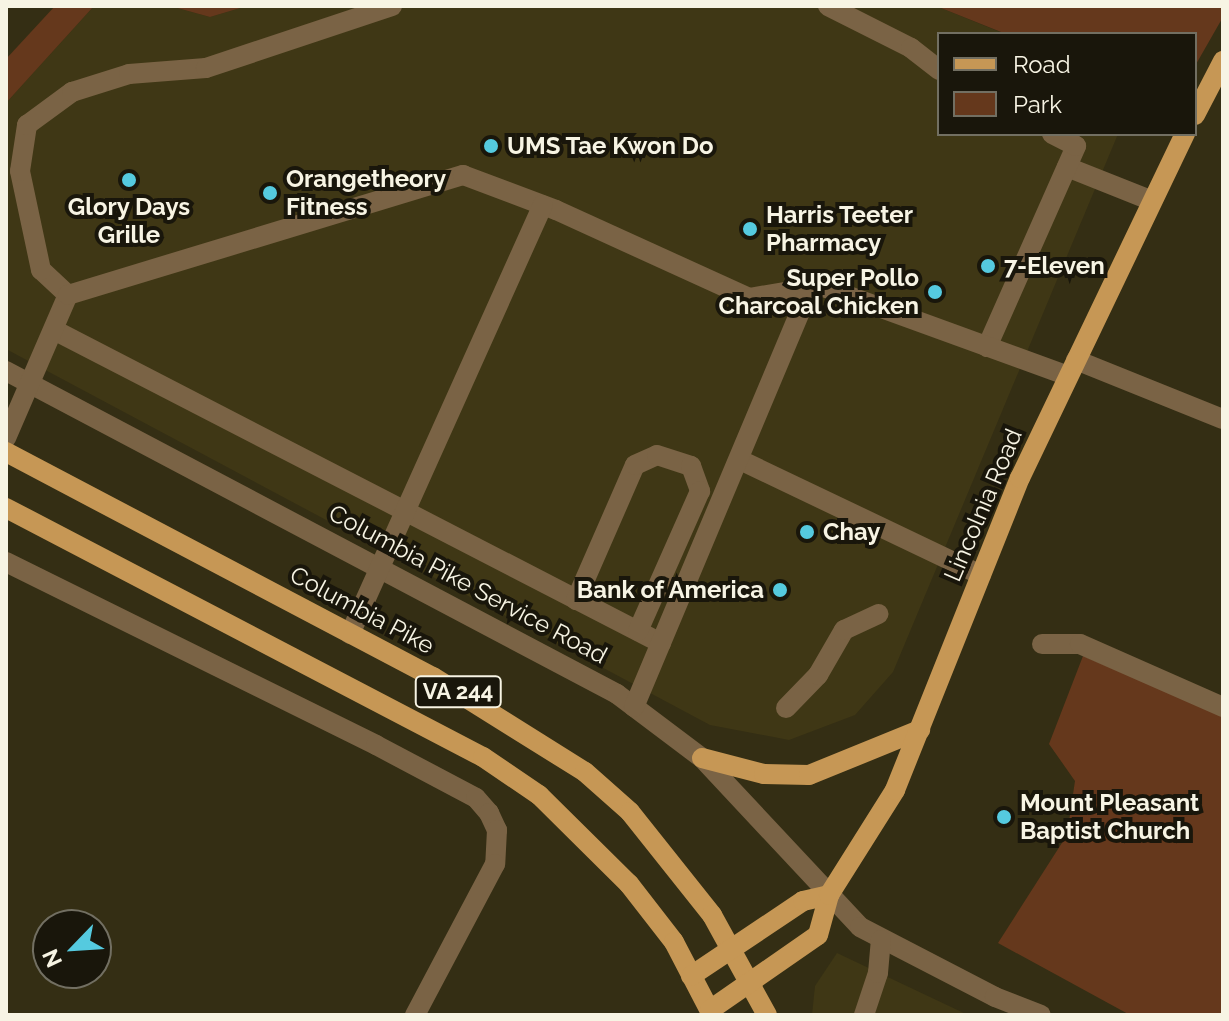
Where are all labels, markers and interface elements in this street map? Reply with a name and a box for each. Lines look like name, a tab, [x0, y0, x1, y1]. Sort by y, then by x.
legend	[937, 32, 1197, 136]
text: Road	[1013, 50, 1071, 79]
text: Park	[1013, 90, 1062, 119]
place label: UMS Tae Kwon Do	[507, 132, 714, 160]
marker: UMS Tae Kwon Do	[482, 137, 500, 155]
place label: Orangetheory Fitness	[286, 165, 446, 221]
marker: Glory Days Grille	[120, 171, 138, 189]
marker: Orangetheory Fitness	[261, 184, 279, 202]
place label: Glory Days Grille	[68, 193, 190, 249]
place label: Harris Teeter Pharmacy	[766, 201, 914, 257]
marker: Harris Teeter Pharmacy	[741, 220, 759, 238]
place label: 7-Eleven	[1004, 252, 1105, 280]
marker: 7-Eleven	[979, 257, 997, 275]
place label: Super Pollo Charcoal Chicken	[718, 264, 919, 320]
marker: Super Pollo Charcoal Chicken	[926, 283, 944, 301]
street label: Lincolnia Road	[938, 424, 1028, 586]
street label: Columbia Pike Service Road	[324, 498, 612, 670]
place label: Chay	[823, 518, 880, 546]
marker: Chay	[798, 523, 816, 541]
street label: Columbia Pike	[285, 560, 439, 660]
place label: Bank of America	[576, 576, 764, 604]
marker: Bank of America	[771, 581, 789, 599]
road number: VA 244	[414, 674, 502, 710]
place label: Mount Pleasant Baptist Church	[1020, 789, 1199, 845]
marker: Mount Pleasant Baptist Church	[995, 808, 1013, 826]
north arrow	[32, 909, 112, 989]
text: N	[37, 945, 67, 971]

